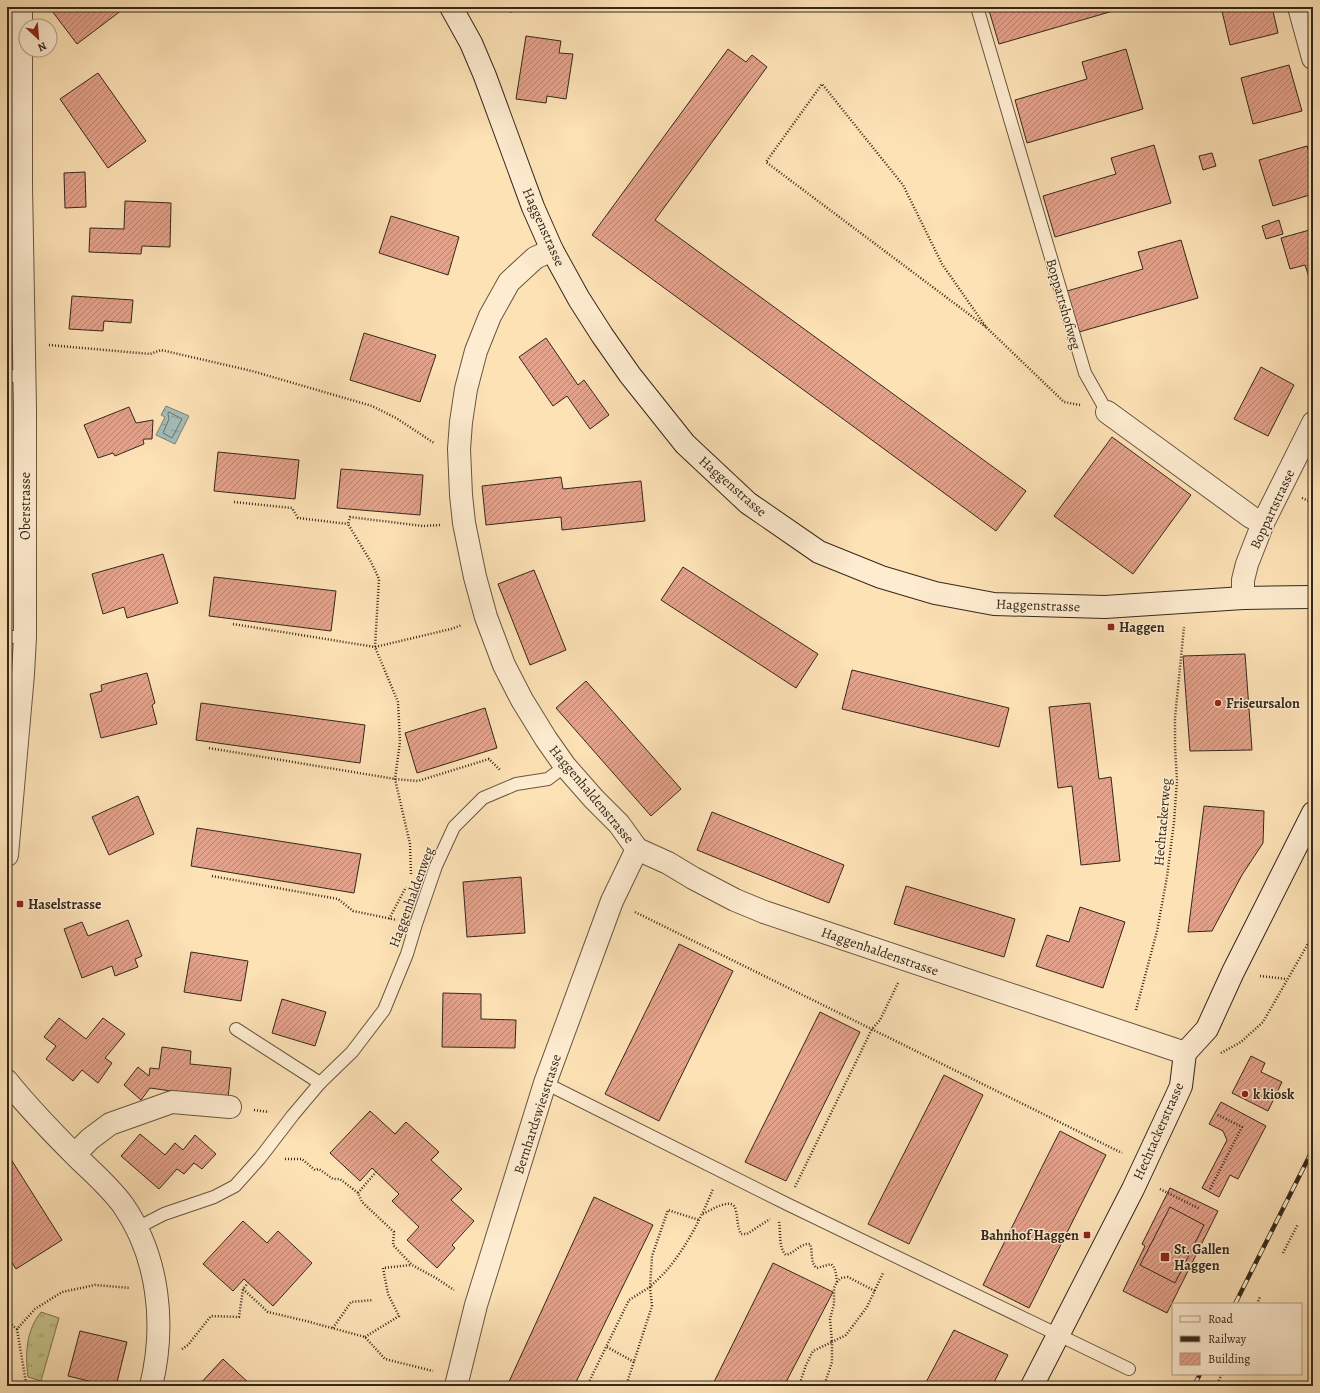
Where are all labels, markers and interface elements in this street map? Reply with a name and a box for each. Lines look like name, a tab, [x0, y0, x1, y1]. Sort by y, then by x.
north arrow	[18, 18, 58, 58]
text: N	[35, 38, 49, 55]
street label: Haggenstrasse	[518, 185, 569, 270]
street label: Boppartshofweg	[1041, 256, 1086, 352]
street label: Haggenstrasse	[695, 452, 771, 521]
street label: Boppartstrasse	[1246, 466, 1299, 552]
street label: Oberstrasse	[16, 472, 35, 540]
street label: Haggenstrasse	[996, 595, 1080, 616]
place label: Haggen	[1119, 618, 1165, 637]
marker: Haggen	[1106, 622, 1116, 632]
place label: Friseursalon	[1226, 694, 1300, 713]
marker: Friseursalon	[1213, 698, 1223, 708]
street label: Haggenhaldenstrasse	[545, 741, 638, 848]
street label: Hechtackerweg	[1149, 777, 1176, 867]
street label: Haggenhaldenweg	[384, 844, 439, 950]
place label: Haselstrasse	[28, 895, 102, 914]
marker: Haselstrasse	[15, 899, 25, 909]
street label: Haggenhaldenstrasse	[819, 922, 941, 981]
street label: Bernhardswiesstrasse	[509, 1052, 566, 1177]
street label: Hechtackerstrasse	[1128, 1079, 1188, 1183]
place label: k kiosk	[1253, 1085, 1295, 1104]
marker: k kiosk	[1240, 1089, 1250, 1099]
place label: Bahnhof Haggen	[980, 1226, 1079, 1245]
marker: Bahnhof Haggen	[1082, 1230, 1092, 1240]
place label: St. Gallen Haggen	[1174, 1240, 1230, 1275]
marker: St. Gallen Haggen	[1159, 1251, 1171, 1263]
legend	[1172, 1303, 1302, 1375]
text: Road	[1208, 1311, 1234, 1327]
text: Railway	[1208, 1331, 1247, 1347]
text: Building	[1208, 1351, 1250, 1367]

